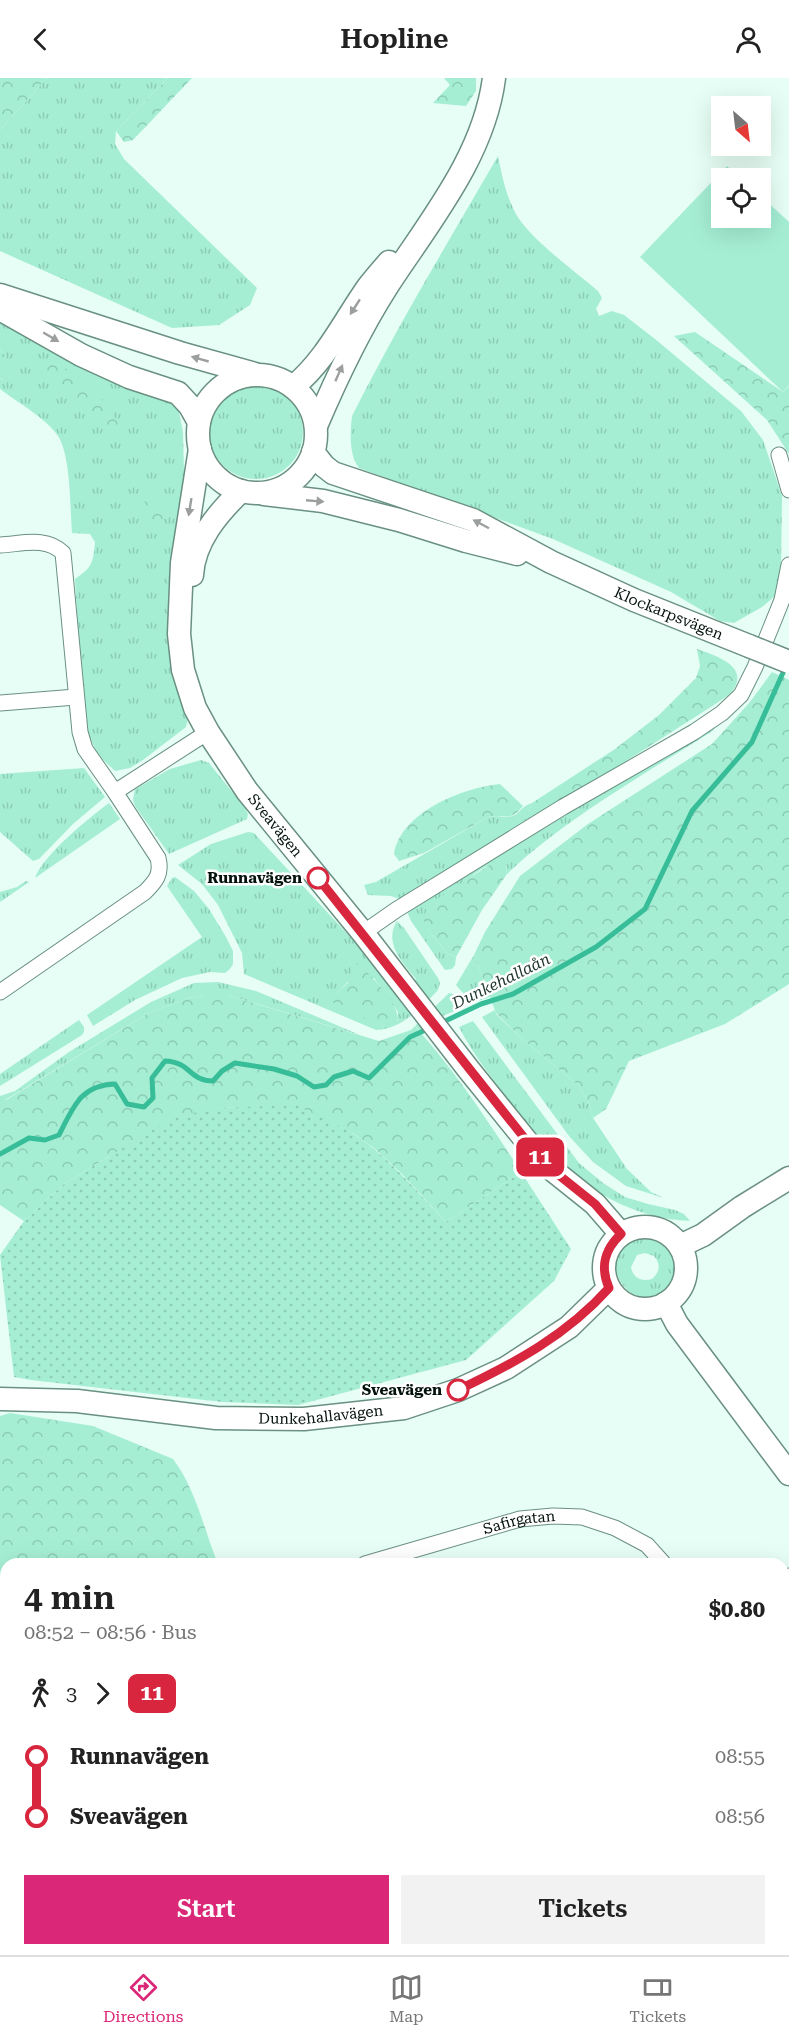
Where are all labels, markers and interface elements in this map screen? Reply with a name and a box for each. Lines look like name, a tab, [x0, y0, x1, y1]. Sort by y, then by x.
icon: back	[24, 23, 57, 56]
text: Hopline	[340, 23, 449, 55]
icon: person	[732, 23, 765, 56]
north arrow	[711, 96, 771, 156]
map controls	[711, 96, 771, 228]
button: locate	[711, 168, 771, 228]
one-way arrow	[349, 299, 361, 315]
one-way arrow	[43, 332, 59, 343]
one-way arrow	[191, 353, 209, 363]
one-way arrow	[334, 363, 344, 381]
one-way arrow	[305, 496, 324, 506]
one-way arrow	[185, 497, 194, 516]
one-way arrow	[472, 520, 490, 530]
street label: Klockarpsvägen	[611, 583, 726, 644]
street label: Sveavägen	[244, 790, 306, 861]
marker: Runnavägen	[307, 867, 329, 889]
place label: Runnavägen	[207, 869, 302, 887]
water label: Dunkehallaån	[448, 949, 553, 1013]
line badge: 11	[513, 1138, 567, 1176]
text: 11	[528, 1145, 552, 1169]
marker: Sveavägen	[447, 1379, 469, 1401]
place label: Sveavägen	[362, 1381, 442, 1399]
street label: Dunkehallavägen	[258, 1401, 384, 1428]
street label: Safirgatan	[481, 1507, 556, 1538]
text: 4 min	[24, 1578, 115, 1617]
text: $0.80	[709, 1597, 765, 1622]
text: 08:52 – 08:56 · Bus	[24, 1620, 196, 1644]
icon: walk	[24, 1677, 57, 1710]
icon: forward	[86, 1677, 119, 1710]
text: 3	[66, 1681, 77, 1705]
text: 11	[140, 1681, 164, 1705]
text: Runnavägen	[70, 1744, 209, 1769]
text: 08:55	[715, 1744, 765, 1768]
text: Sveavägen	[70, 1804, 188, 1829]
text: 08:56	[715, 1804, 765, 1828]
button: Start	[24, 1875, 389, 1944]
button: Tickets	[401, 1875, 765, 1944]
tab: Directions	[103, 1971, 183, 2026]
tab: Map	[389, 1971, 423, 2026]
tab: Tickets	[629, 1971, 686, 2026]

